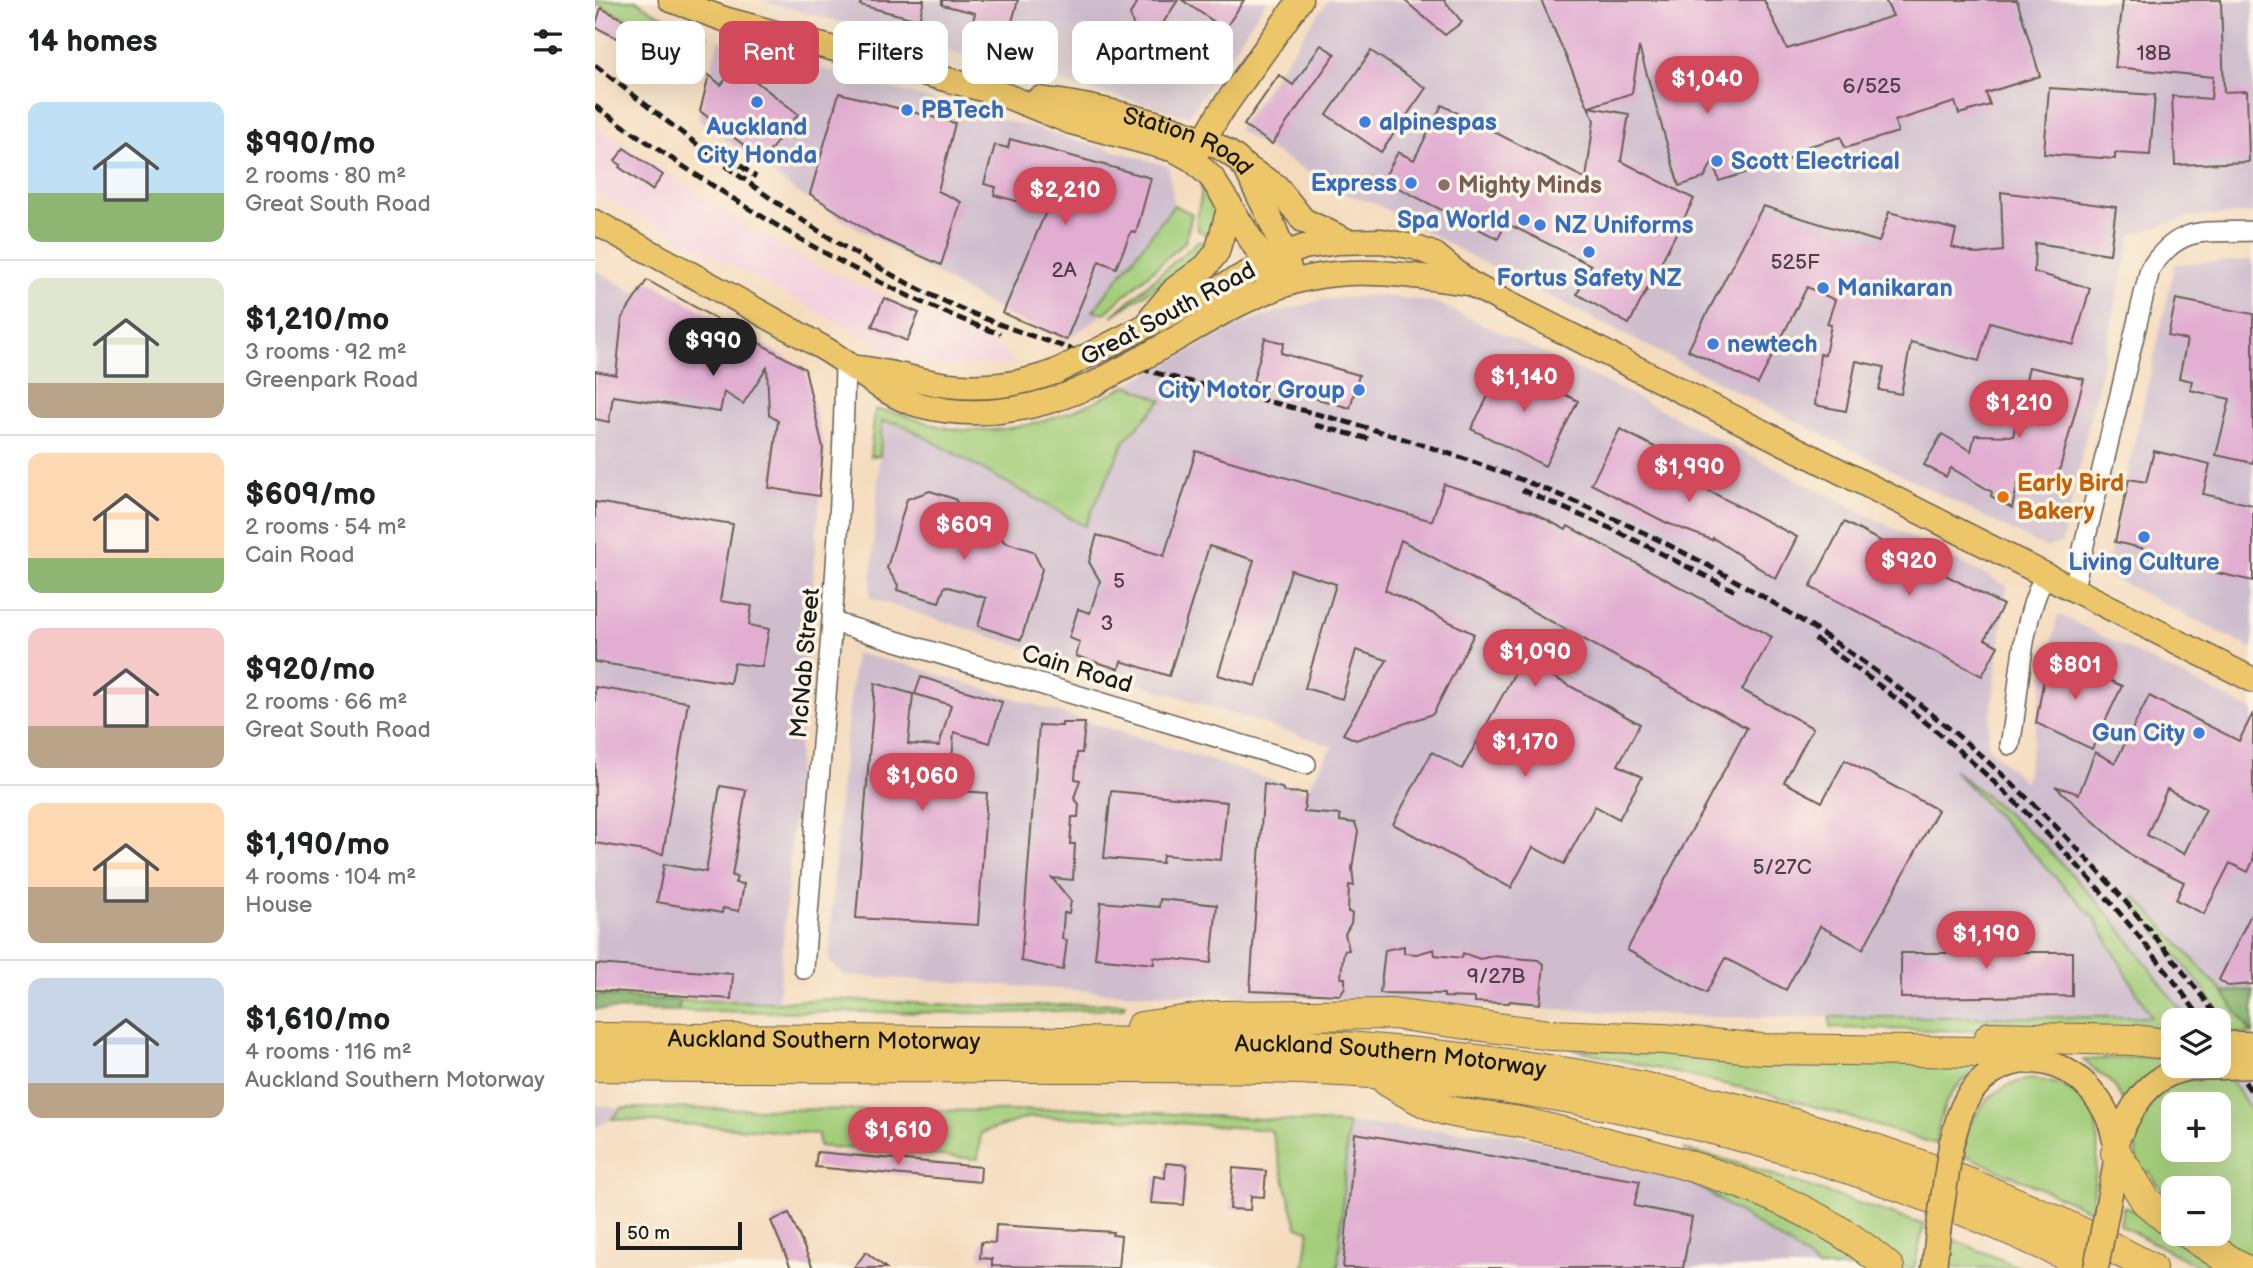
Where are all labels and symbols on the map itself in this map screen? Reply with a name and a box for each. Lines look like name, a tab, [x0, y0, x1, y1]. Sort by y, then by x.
house number: 18B	[2137, 41, 2171, 66]
pin: $1,040	[1650, 57, 1764, 116]
house number: 6/525	[1843, 74, 1901, 99]
marker: Auckland City Honda	[749, 94, 765, 110]
place label: PBTech	[921, 96, 1004, 125]
street label: Station Road	[1120, 101, 1260, 181]
marker: PBTech	[899, 102, 915, 118]
place label: alpinespas	[1379, 108, 1497, 137]
place label: Auckland City Honda	[697, 113, 817, 170]
marker: alpinespas	[1357, 114, 1373, 130]
place label: Scott Electrical	[1731, 147, 1900, 176]
marker: Scott Electrical	[1709, 153, 1725, 169]
pin: $2,210	[1008, 168, 1122, 227]
place label: Express	[1311, 169, 1397, 198]
place label: Mighty Minds	[1458, 171, 1602, 200]
marker: Express	[1403, 175, 1419, 191]
marker: Mighty Minds	[1436, 177, 1452, 193]
place label: Spa World	[1397, 206, 1510, 235]
place label: NZ Uniforms	[1554, 211, 1694, 240]
marker: Spa World	[1516, 212, 1532, 228]
marker: NZ Uniforms	[1532, 217, 1548, 233]
marker: Fortus Safety NZ	[1581, 244, 1597, 260]
house number: 525F	[1771, 250, 1820, 275]
street label: Great South Road	[1076, 256, 1260, 372]
house number: 2A	[1051, 258, 1077, 283]
place label: Fortus Safety NZ	[1496, 264, 1682, 293]
place label: Manikaran	[1837, 274, 1953, 303]
marker: Manikaran	[1815, 280, 1831, 296]
pin: $990	[672, 318, 754, 378]
place label: newtech	[1727, 330, 1818, 359]
marker: newtech	[1705, 336, 1721, 352]
pin: $1,140	[1467, 354, 1581, 414]
place label: City Motor Group	[1158, 376, 1345, 405]
pin: $1,210	[1962, 380, 2076, 440]
marker: City Motor Group	[1351, 382, 1367, 398]
pin: $1,990	[1632, 444, 1746, 504]
place label: Early Bird Bakery	[2017, 469, 2124, 526]
marker: Early Bird Bakery	[1995, 489, 2011, 505]
pin: $609	[923, 503, 1005, 562]
marker: Living Culture	[2136, 529, 2152, 545]
pin: $920	[1868, 538, 1950, 598]
place label: Living Culture	[2068, 548, 2220, 577]
house number: 5	[1113, 569, 1125, 594]
street label: McNab Street	[784, 586, 826, 739]
house number: 3	[1101, 611, 1113, 636]
pin: $1,090	[1478, 630, 1592, 689]
street label: Cain Road	[1018, 638, 1136, 700]
pin: $801	[2034, 642, 2116, 702]
place label: Gun City	[2092, 719, 2185, 748]
pin: $1,170	[1468, 720, 1582, 779]
marker: Gun City	[2191, 725, 2207, 741]
pin: $1,060	[865, 754, 979, 813]
house number: 5/27C	[1752, 855, 1812, 880]
pin: $1,190	[1929, 912, 2043, 971]
house number: 9/27B	[1467, 964, 1525, 989]
street label: Auckland Southern Motorway	[667, 1024, 981, 1056]
street label: Auckland Southern Motorway	[1234, 1029, 1548, 1084]
pin: $1,610	[841, 1108, 955, 1167]
scale bar	[616, 1219, 742, 1251]

